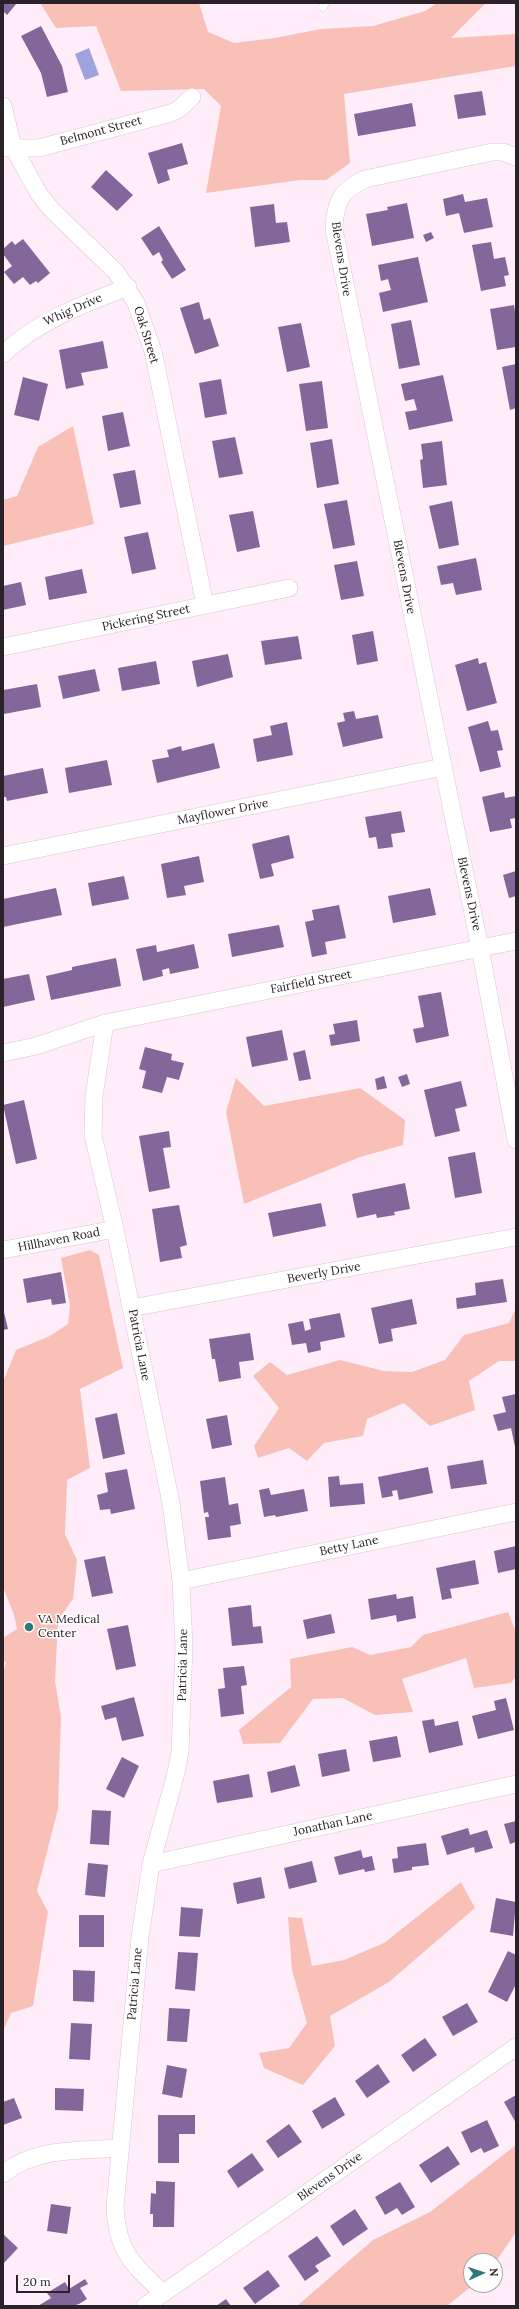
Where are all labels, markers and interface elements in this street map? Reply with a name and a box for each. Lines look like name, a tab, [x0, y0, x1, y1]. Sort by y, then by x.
street label: Belmont Street	[59, 113, 143, 149]
street label: Blevens Drive	[328, 221, 354, 297]
street label: Whig Drive	[41, 291, 105, 329]
street label: Oak Street	[130, 305, 162, 365]
street label: Blevens Drive	[390, 539, 418, 615]
street label: Pickering Street	[101, 602, 191, 634]
street label: Mayflower Drive	[176, 796, 270, 828]
street label: Blevens Drive	[454, 856, 484, 932]
street label: Fairfield Street	[269, 967, 353, 997]
street label: Hillhaven Road	[17, 1225, 101, 1255]
street label: Beverly Drive	[286, 1259, 362, 1287]
street label: Patricia Lane	[125, 1308, 153, 1382]
street label: Betty Lane	[318, 1533, 380, 1559]
place label: VA Medical Center	[38, 1613, 100, 1641]
marker: VA Medical Center	[23, 1621, 35, 1633]
street label: Patricia Lane	[175, 1628, 191, 1702]
street label: Jonathan Lane	[292, 1809, 374, 1839]
street label: Patricia Lane	[125, 1947, 145, 2021]
street label: Blevens Drive	[295, 2149, 365, 2205]
north arrow	[463, 2253, 503, 2293]
scale bar	[18, 2267, 72, 2293]
text: N	[487, 2268, 501, 2277]
text: 20 m	[23, 2274, 51, 2289]

